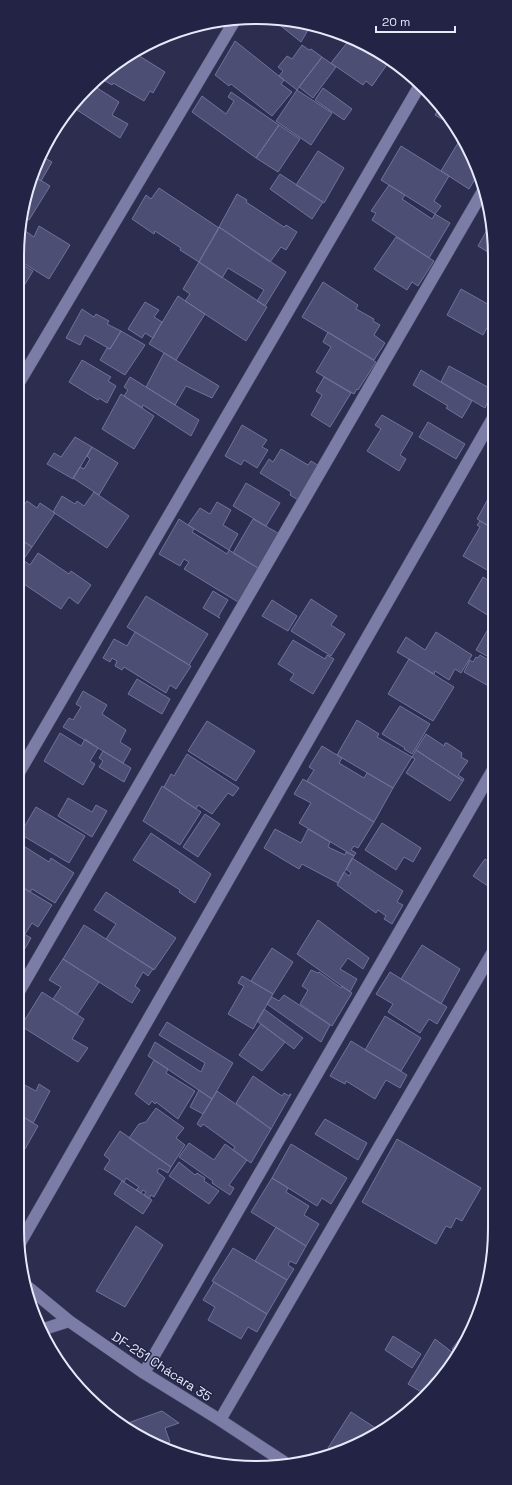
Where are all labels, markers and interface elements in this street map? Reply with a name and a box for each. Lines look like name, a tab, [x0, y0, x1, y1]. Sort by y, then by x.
scale bar	[376, 8, 455, 34]
text: 20 m	[382, 14, 410, 30]
street label: DF-251 Chácara 35	[109, 1328, 215, 1405]

